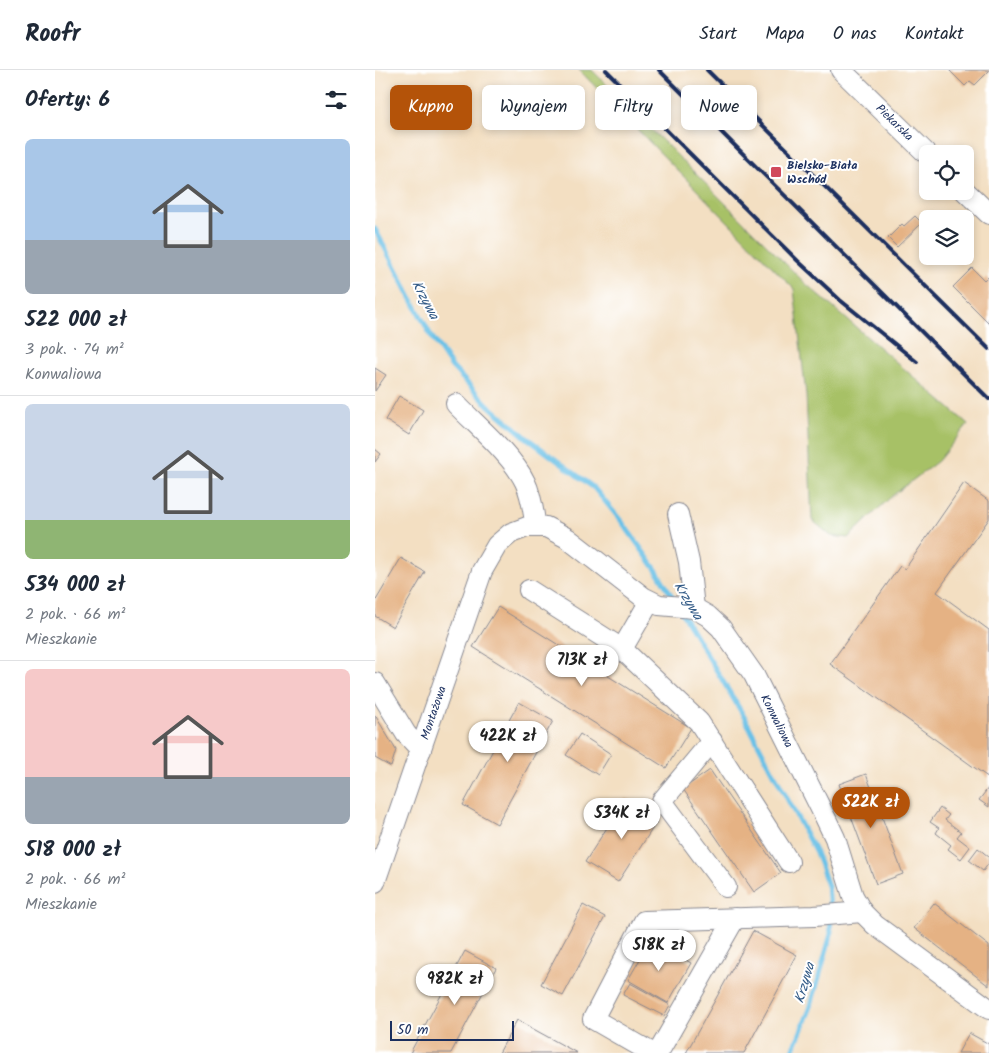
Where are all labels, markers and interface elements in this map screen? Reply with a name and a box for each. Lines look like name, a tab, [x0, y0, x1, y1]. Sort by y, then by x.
text: Roofr	[25, 15, 80, 54]
text: Start	[699, 20, 737, 49]
text: Mapa	[765, 20, 805, 49]
text: O nas	[833, 20, 877, 49]
text: Kontakt	[905, 20, 964, 49]
text: Oferty: 6	[25, 84, 110, 117]
chip: Kupno	[390, 85, 472, 130]
chip: Wynajem	[482, 85, 585, 130]
chip: Filtry	[595, 85, 671, 130]
chip: Nowe	[681, 85, 757, 130]
icon: filters	[322, 86, 350, 114]
street label: Piekarska	[871, 99, 918, 146]
map controls	[919, 145, 974, 265]
button: locate	[919, 145, 974, 200]
place label: Bielsko-Biała Wschód	[787, 156, 857, 189]
marker: Bielsko-Biała Wschód	[769, 165, 783, 179]
icon: home	[143, 171, 233, 261]
button: layers	[919, 210, 974, 265]
water label: Krzywa	[406, 276, 445, 325]
text: 522 000 zł	[25, 304, 127, 337]
text: 3 pok. · 74 m²	[25, 337, 124, 362]
text: Konwaliowa	[25, 362, 102, 387]
icon: home	[143, 437, 233, 527]
text: 534 000 zł	[25, 569, 125, 602]
water label: Krzywa	[668, 577, 709, 626]
text: 2 pok. · 66 m²	[25, 602, 125, 627]
text: Mieszkanie	[25, 627, 97, 652]
pin: 713K zł	[536, 644, 628, 687]
text: 713K zł	[557, 648, 607, 673]
street label: Montażowa	[415, 683, 451, 742]
street label: Konwaliowa	[756, 691, 799, 751]
icon: home	[143, 702, 233, 792]
pin: 422K zł	[462, 720, 554, 763]
text: 422K zł	[480, 724, 536, 749]
pin: 522K zł	[825, 786, 917, 829]
text: 522K zł	[843, 790, 899, 815]
pin: 534K zł	[576, 798, 668, 840]
text: 534K zł	[594, 801, 650, 826]
text: 518 000 zł	[25, 834, 121, 867]
text: 2 pok. · 66 m²	[25, 867, 125, 892]
text: Mieszkanie	[25, 892, 97, 917]
pin: 518K zł	[613, 930, 705, 972]
text: 518K zł	[633, 933, 685, 958]
water label: Krzywa	[789, 959, 822, 1006]
pin: 982K zł	[409, 964, 501, 1006]
text: 982K zł	[427, 967, 483, 992]
scale bar	[390, 1018, 514, 1041]
text: 50 m	[397, 1019, 428, 1041]

